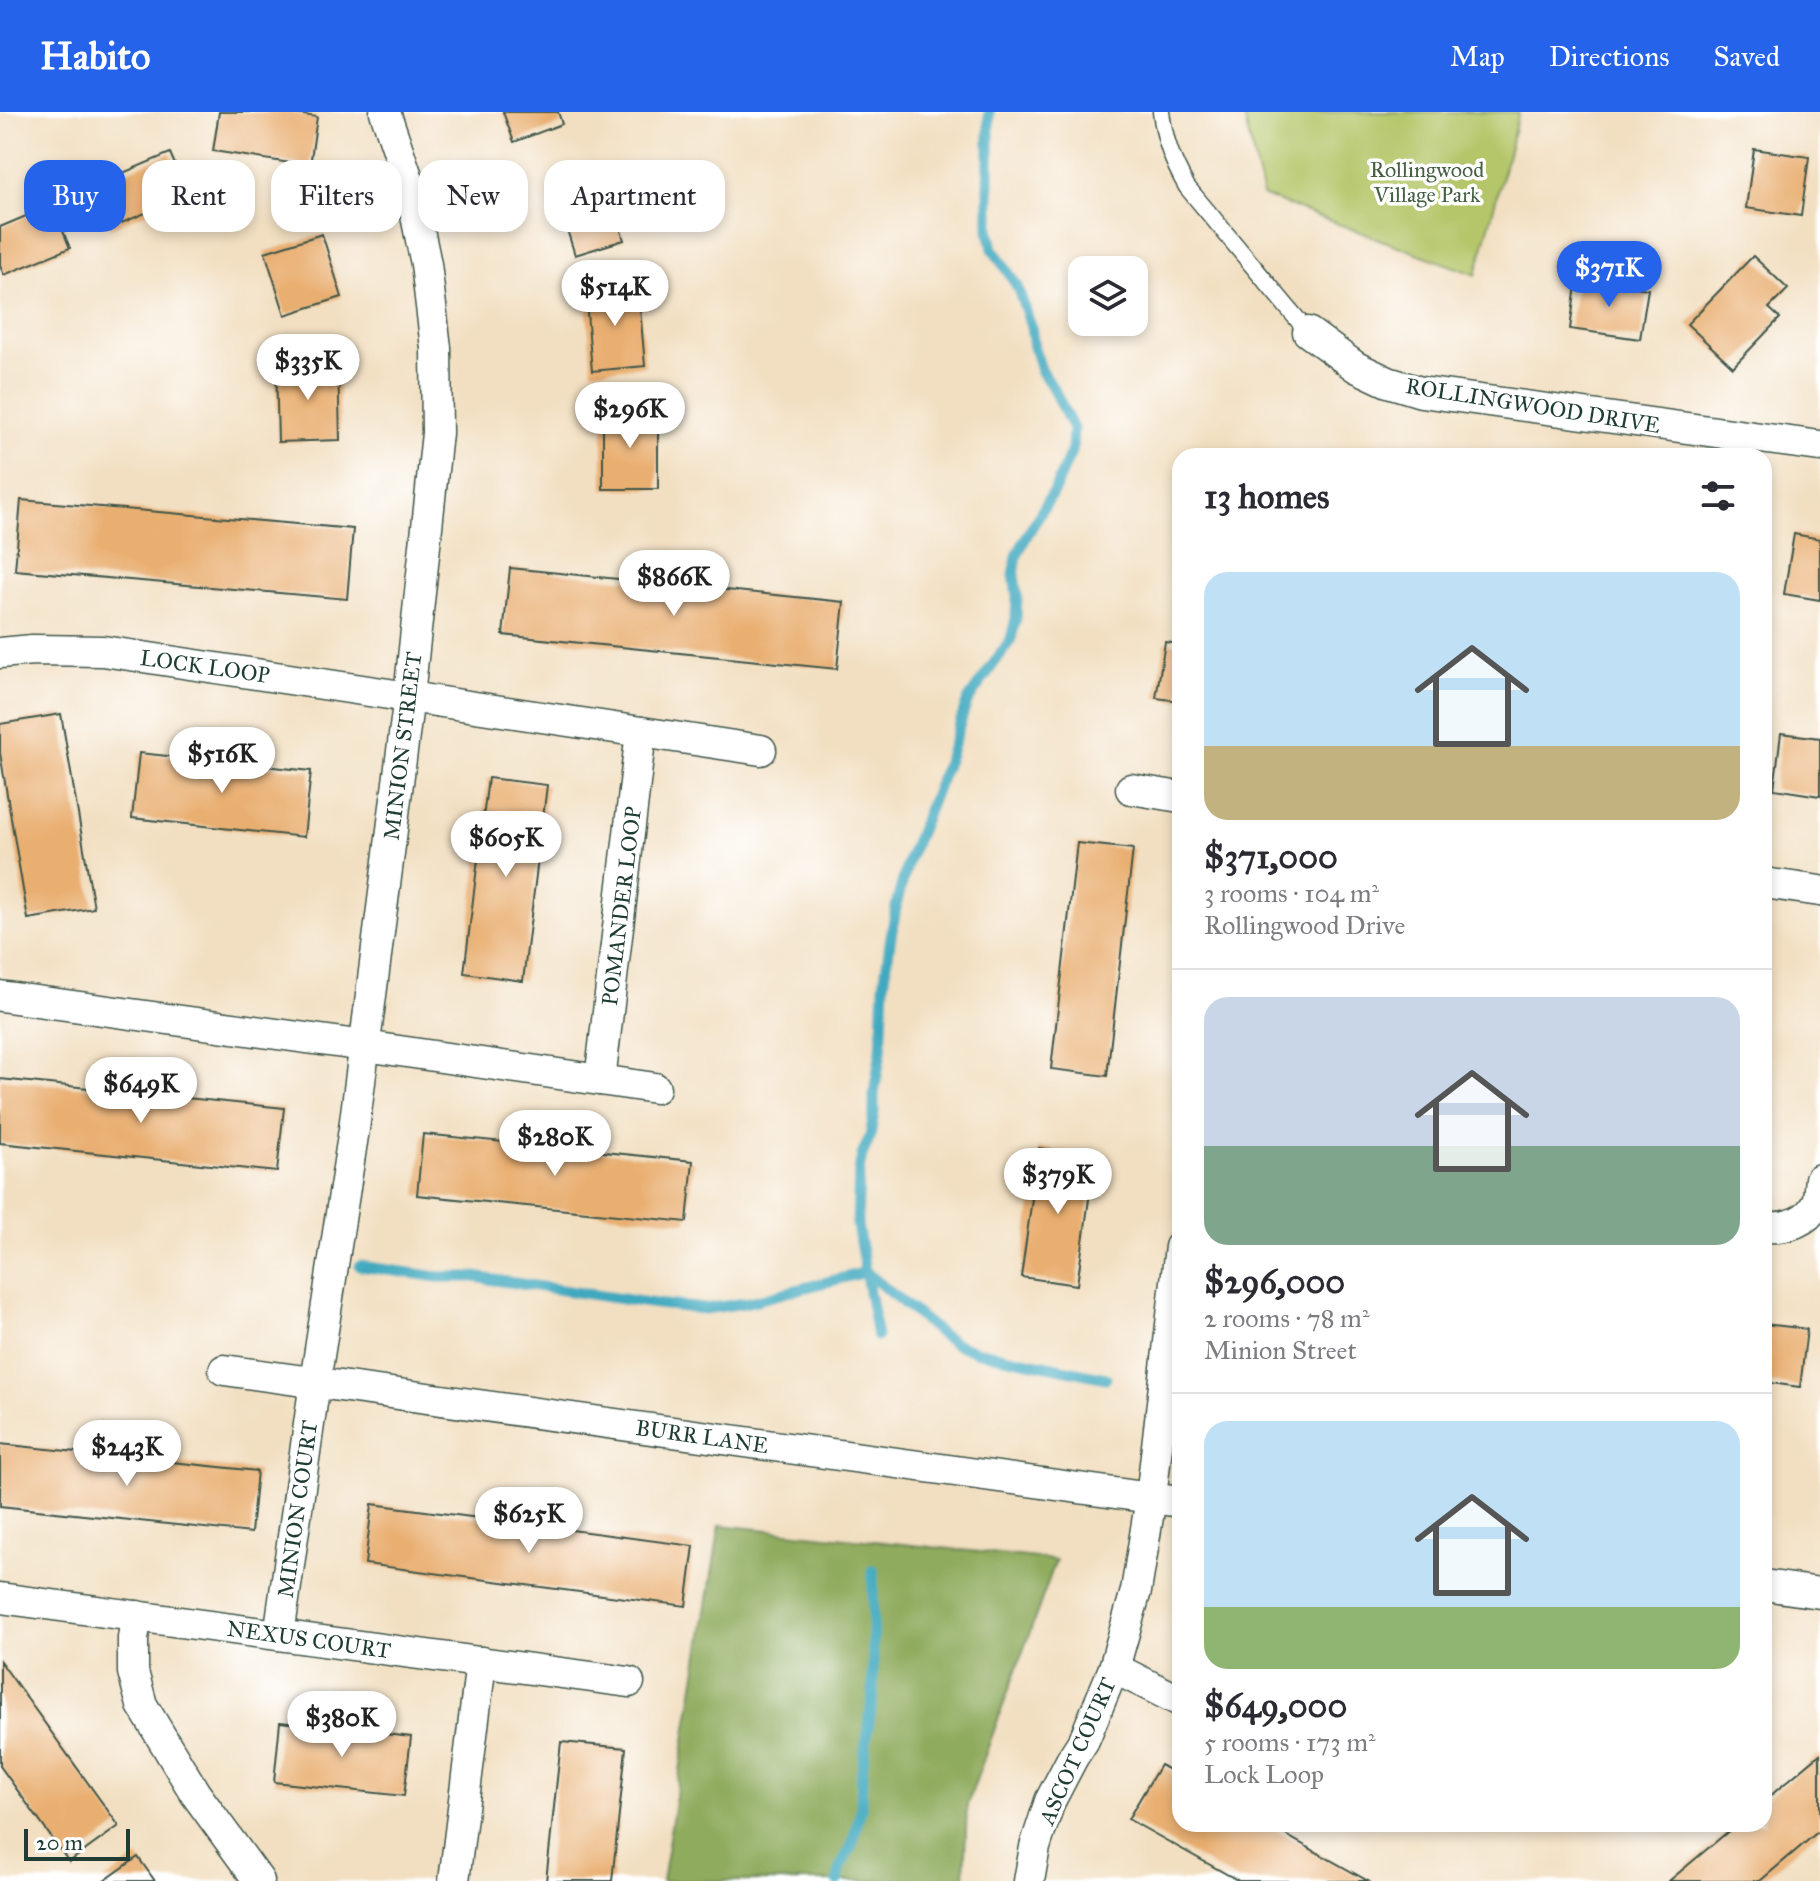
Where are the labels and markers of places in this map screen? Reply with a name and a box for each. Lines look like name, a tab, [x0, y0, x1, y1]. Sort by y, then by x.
pin: $371K	[1553, 241, 1665, 309]
pin: $514K	[559, 260, 671, 328]
pin: $335K	[252, 334, 364, 402]
pin: $296K	[574, 382, 686, 450]
pin: $866K	[618, 550, 730, 618]
pin: $516K	[166, 727, 278, 795]
pin: $605K	[450, 811, 562, 879]
pin: $649K	[85, 1057, 197, 1125]
pin: $280K	[499, 1110, 611, 1178]
pin: $379K	[1002, 1148, 1114, 1216]
pin: $243K	[71, 1420, 183, 1488]
pin: $625K	[473, 1487, 585, 1555]
pin: $380K	[286, 1691, 398, 1759]

